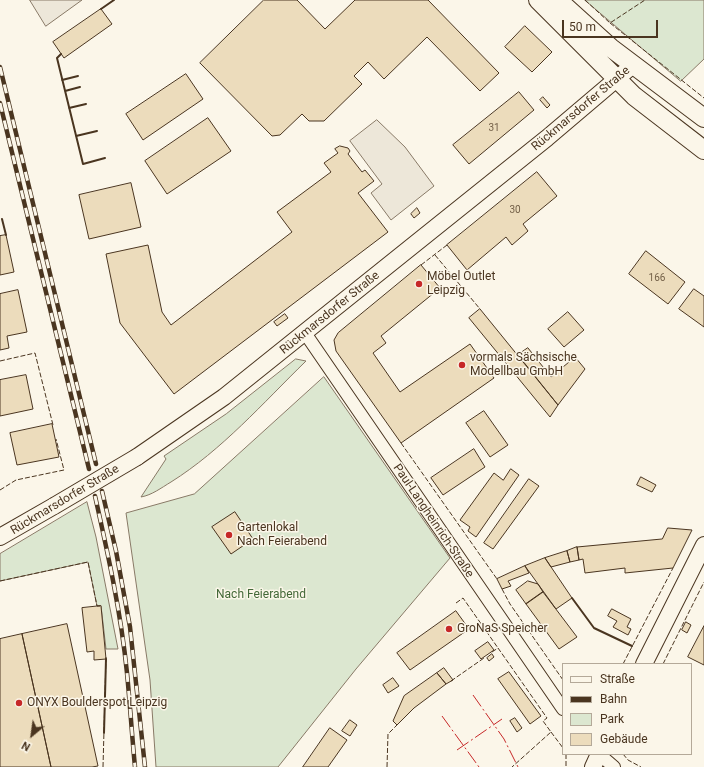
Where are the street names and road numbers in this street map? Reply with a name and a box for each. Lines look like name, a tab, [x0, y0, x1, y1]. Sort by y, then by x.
street label: Rückmarsdorfer Straße	[529, 64, 633, 154]
street label: Rückmarsdorfer Straße	[277, 268, 383, 358]
street label: Paul-Langheinrich-Straße	[390, 461, 476, 581]
street label: Rückmarsdorfer Straße	[8, 462, 122, 538]

